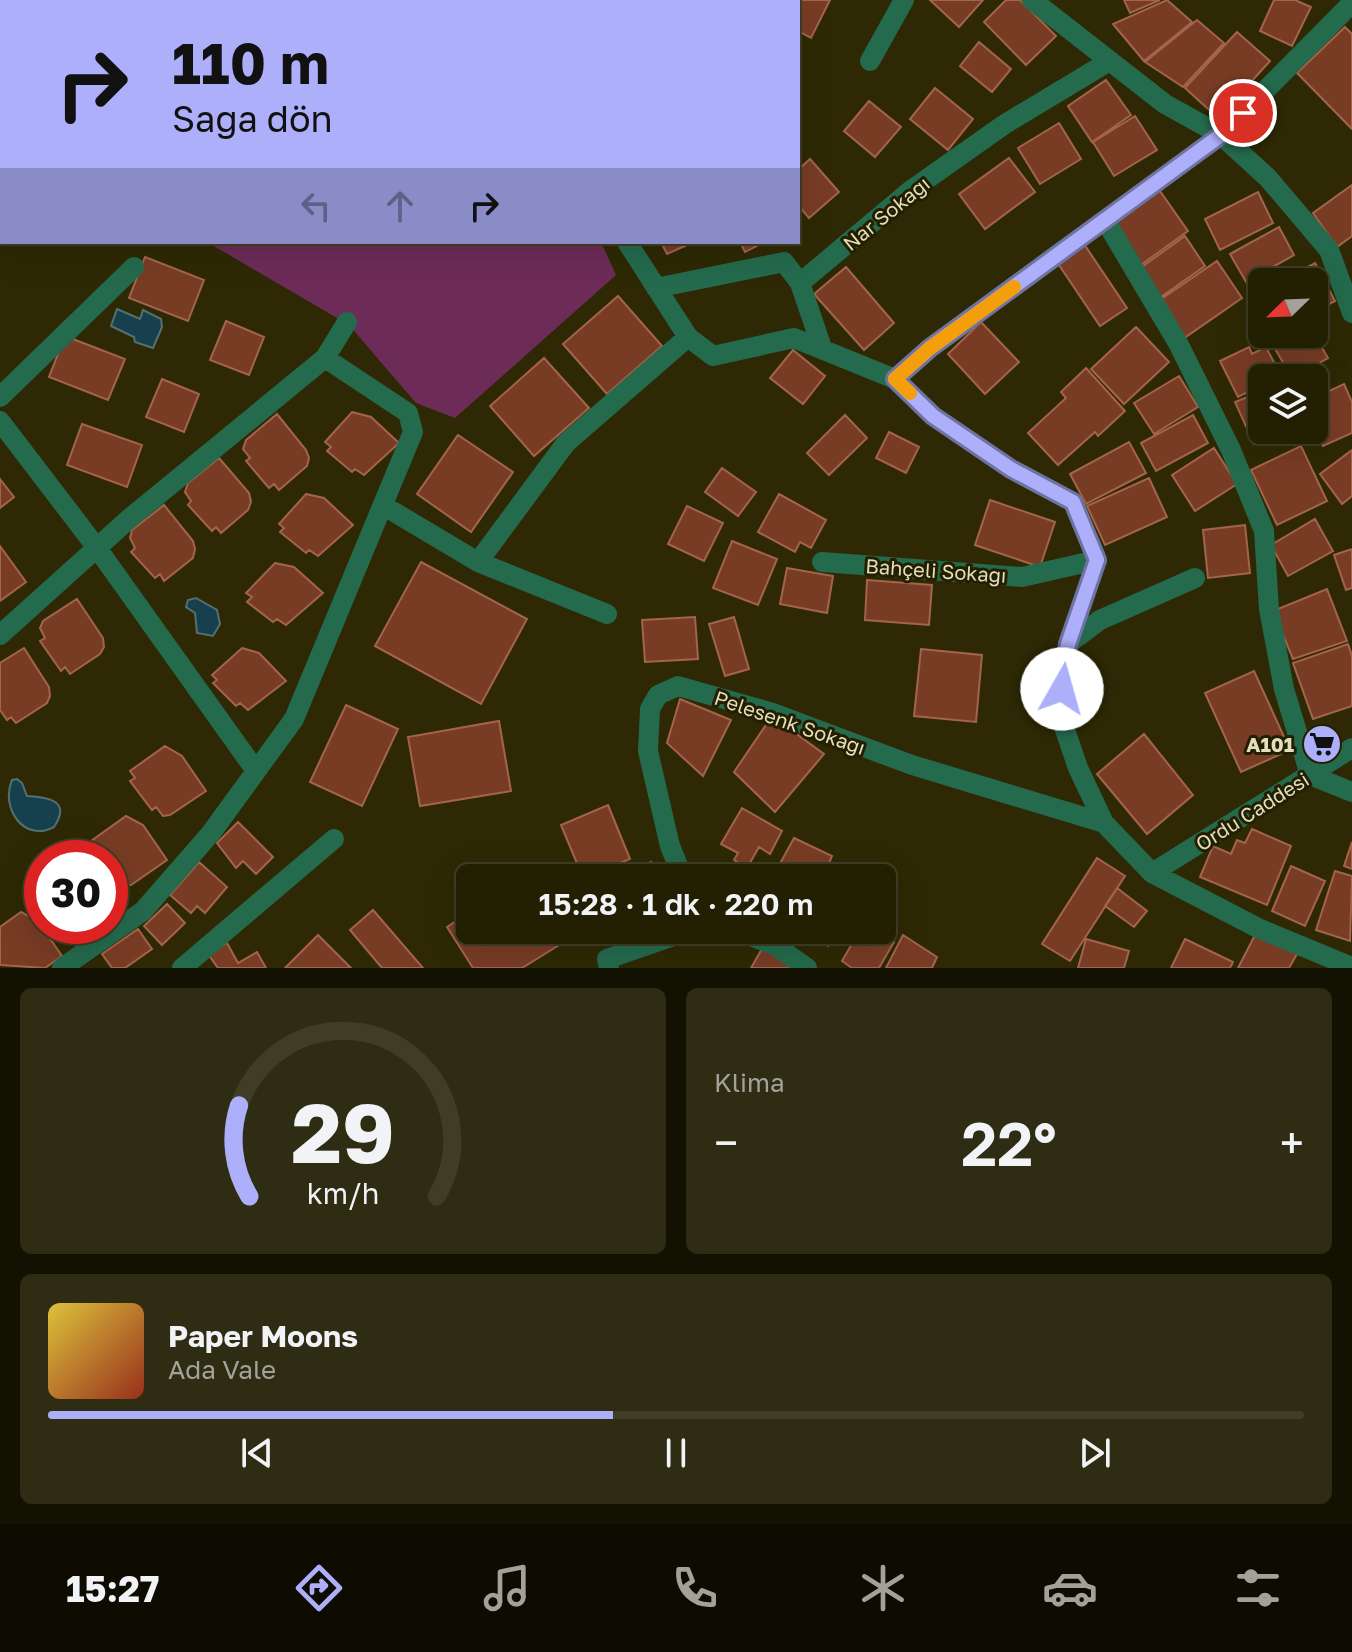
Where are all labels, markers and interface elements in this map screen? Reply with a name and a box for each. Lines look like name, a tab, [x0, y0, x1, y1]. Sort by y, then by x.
text: 110 m	[172, 29, 329, 96]
icon: right	[40, 32, 144, 136]
pin	[1209, 79, 1277, 147]
icon: arrive	[1221, 91, 1265, 135]
text: Sağa dön	[172, 97, 333, 140]
street label: Nar Sokağı	[838, 171, 934, 255]
icon: left	[294, 184, 338, 228]
icon: ahead	[378, 184, 422, 228]
icon: right	[462, 184, 506, 228]
north arrow	[1248, 268, 1328, 348]
map controls	[1248, 268, 1328, 444]
button: layers	[1248, 364, 1328, 444]
street label: Bahçeli Sokağı	[865, 553, 1007, 587]
position arrow	[1020, 647, 1104, 731]
street label: Pelesenk Sokağı	[711, 685, 869, 759]
supermarket icon: A101	[1301, 723, 1343, 765]
place label: A101	[1246, 732, 1294, 756]
street label: Ordu Caddesi	[1191, 767, 1313, 855]
speed limit sign: 30	[24, 840, 128, 944]
text: 15:28 · 1 dk · 220 m	[538, 886, 814, 922]
text: Klima	[714, 1067, 785, 1098]
text: 29	[291, 1081, 395, 1181]
text: 22°	[961, 1107, 1057, 1179]
text: −	[714, 1116, 738, 1169]
text: +	[1280, 1116, 1304, 1169]
text: km/h	[307, 1176, 379, 1210]
text: Paper Moons	[168, 1318, 358, 1354]
text: Ada Vale	[168, 1354, 276, 1385]
icon: previous	[235, 1431, 279, 1475]
icon: pause	[654, 1431, 698, 1475]
icon: next	[1073, 1431, 1117, 1475]
icon: directions	[291, 1560, 347, 1616]
icon: music	[479, 1560, 535, 1616]
icon: phone	[667, 1560, 723, 1616]
icon: climate	[855, 1560, 911, 1616]
icon: car	[1042, 1560, 1098, 1616]
icon: filters	[1230, 1560, 1286, 1616]
text: 15:27	[66, 1567, 159, 1610]

